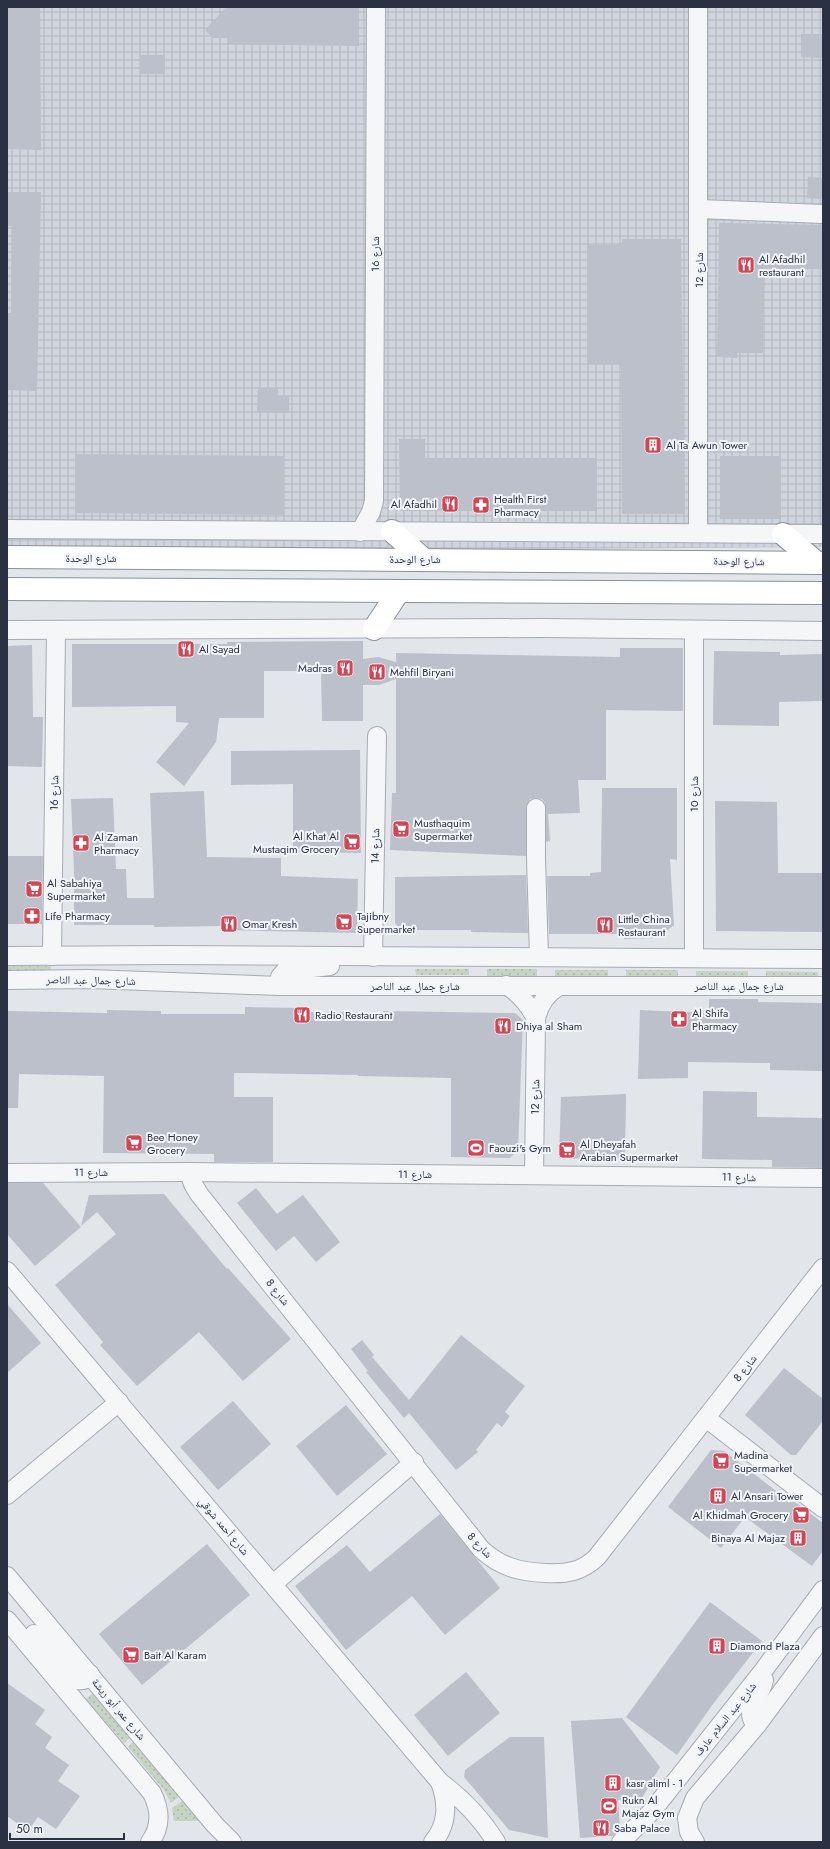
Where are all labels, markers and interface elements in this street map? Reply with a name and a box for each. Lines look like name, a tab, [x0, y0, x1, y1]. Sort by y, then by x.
street label: شارع 16	[367, 236, 383, 272]
place label: Al Afadhil restaurant	[759, 251, 805, 280]
street label: شارع 12	[691, 252, 707, 288]
restaurant icon: Al Afadhil restaurant	[736, 255, 756, 275]
building icon: Al Ta Awun Tower	[643, 435, 663, 455]
place label: Al Ta Awun Tower	[666, 437, 748, 453]
place label: Health First Pharmacy	[494, 491, 547, 520]
restaurant icon: Al Afadhil	[440, 494, 460, 514]
pharmacy icon: Health First Pharmacy	[471, 495, 491, 515]
place label: Al Afadhil	[391, 496, 437, 512]
street label: شارع الوحدة	[65, 550, 117, 566]
street label: شارع الوحدة	[389, 551, 441, 567]
street label: شارع الوحدة	[713, 553, 765, 569]
restaurant icon: Al Sayad	[176, 639, 196, 659]
place label: Al Sayad	[199, 641, 240, 657]
restaurant icon: Madras	[335, 658, 355, 678]
place label: Madras	[298, 660, 333, 676]
restaurant icon: Mehfil Biryani	[367, 662, 387, 682]
place label: Mehfil Biryani	[390, 664, 454, 680]
street label: شارع 16	[46, 775, 62, 811]
street label: شارع 10	[686, 776, 702, 812]
place label: Musthaquim Supermarket	[414, 815, 472, 844]
supermarket icon: Musthaquim Supermarket	[391, 819, 411, 839]
place label: Al Khat Al Mustaqim Grocery	[253, 828, 339, 857]
street label: شارع 14	[367, 828, 383, 864]
place label: Al Zaman Pharmacy	[94, 829, 139, 858]
supermarket icon: Al Khat Al Mustaqim Grocery	[342, 832, 362, 852]
pharmacy icon: Al Zaman Pharmacy	[71, 833, 91, 853]
place label: Al Sabahiya Supermarket	[47, 875, 105, 904]
supermarket icon: Al Sabahiya Supermarket	[24, 879, 44, 899]
pharmacy icon: Life Pharmacy	[22, 906, 42, 926]
place label: Life Pharmacy	[45, 908, 110, 924]
place label: Tajibny Supermarket	[357, 908, 415, 937]
place label: Little China Restaurant	[618, 911, 670, 940]
supermarket icon: Tajibny Supermarket	[334, 912, 354, 932]
restaurant icon: Omar Kresh	[219, 914, 239, 934]
restaurant icon: Little China Restaurant	[595, 915, 615, 935]
place label: Omar Kresh	[242, 916, 297, 932]
street label: شارع جمال عبد الناصر	[45, 971, 136, 989]
street label: شارع جمال عبد الناصر	[369, 978, 460, 994]
street label: شارع جمال عبد الناصر	[693, 978, 784, 994]
restaurant icon: Radio Restaurant	[292, 1005, 312, 1025]
place label: Al Shifa Pharmacy	[692, 1005, 737, 1034]
place label: Radio Restaurant	[315, 1007, 393, 1023]
pharmacy icon: Al Shifa Pharmacy	[669, 1009, 689, 1029]
restaurant icon: Dhiya al Sham	[493, 1016, 513, 1036]
place label: Dhiya al Sham	[516, 1018, 582, 1034]
street label: شارع 12	[527, 1079, 543, 1115]
place label: Bee Honey Grocery	[147, 1129, 198, 1158]
supermarket icon: Bee Honey Grocery	[124, 1133, 144, 1153]
place label: Al Dheyafah Arabian Supermarket	[580, 1136, 678, 1165]
sports icon: Faouzi's Gym	[466, 1138, 486, 1158]
place label: Faouzi's Gym	[489, 1140, 551, 1156]
supermarket icon: Al Dheyafah Arabian Supermarket	[557, 1140, 577, 1160]
street label: شارع 11	[74, 1164, 108, 1180]
street label: شارع 11	[398, 1166, 432, 1182]
street label: شارع 11	[722, 1169, 756, 1185]
street label: شارع 8	[262, 1275, 294, 1309]
street label: شارع 8	[729, 1351, 761, 1385]
place label: Madina Supermarket	[734, 1447, 792, 1476]
supermarket icon: Madina Supermarket	[711, 1451, 731, 1471]
building icon: Al Ansari Tower	[708, 1486, 728, 1506]
place label: Al Ansari Tower	[731, 1488, 804, 1504]
street label: شارع أحمد شوقي	[194, 1493, 253, 1559]
supermarket icon: Al Khidmah Grocery	[791, 1505, 811, 1525]
place label: Al Khidmah Grocery	[693, 1507, 788, 1523]
street label: شارع 8	[464, 1528, 496, 1562]
building icon: Binaya Al Majaz	[788, 1528, 808, 1548]
place label: Binaya Al Majaz	[711, 1530, 785, 1546]
building icon: Diamond Plaza	[707, 1636, 727, 1656]
place label: Diamond Plaza	[730, 1638, 800, 1654]
supermarket icon: Bait Al Karam	[121, 1645, 141, 1665]
place label: Bait Al Karam	[144, 1647, 206, 1663]
street label: شارع عمر أبو ريشة	[88, 1675, 150, 1743]
street label: شارع عبد السلام عارف	[690, 1679, 760, 1759]
building icon: kasr aliml - 1	[603, 1773, 623, 1793]
place label: kasr aliml - 1	[626, 1775, 683, 1791]
place label: Rukn Al Majaz Gym	[622, 1792, 675, 1821]
sports icon: Rukn Al Majaz Gym	[599, 1796, 619, 1816]
scale bar	[10, 1815, 124, 1841]
restaurant icon: Saba Palace	[591, 1818, 611, 1838]
text: 50 m	[16, 1820, 43, 1838]
place label: Saba Palace	[614, 1820, 670, 1836]

